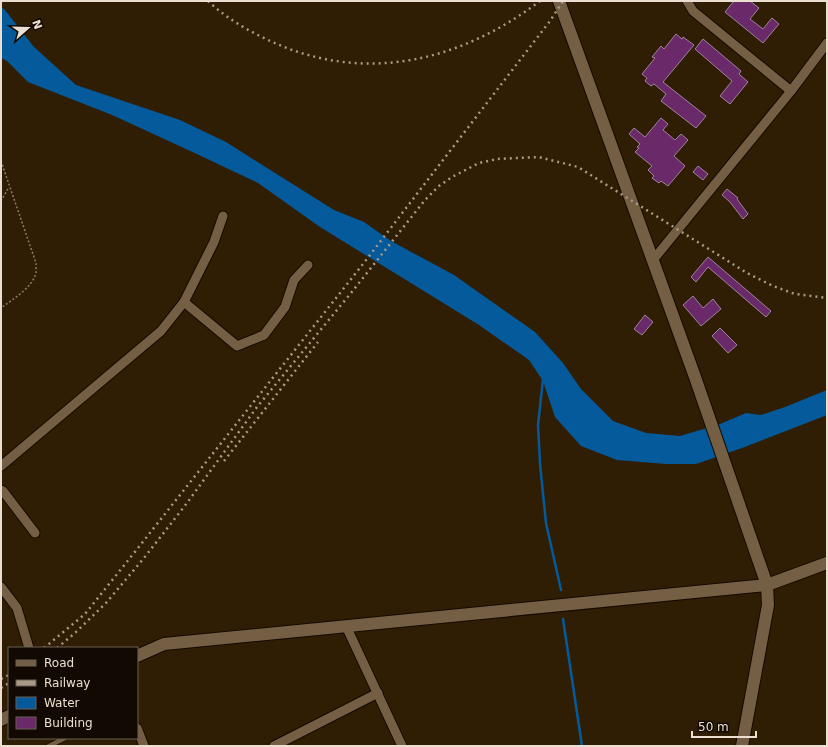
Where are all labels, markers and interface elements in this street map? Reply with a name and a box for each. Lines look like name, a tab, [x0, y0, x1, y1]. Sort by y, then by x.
north arrow	[8, 8, 48, 48]
text: N	[29, 18, 45, 31]
legend	[8, 647, 138, 739]
text: Road	[44, 656, 74, 670]
text: Railway	[44, 676, 90, 690]
text: Water	[44, 696, 80, 710]
scale bar	[692, 713, 756, 739]
text: Building	[44, 716, 93, 730]
text: 50 m	[698, 720, 729, 734]

